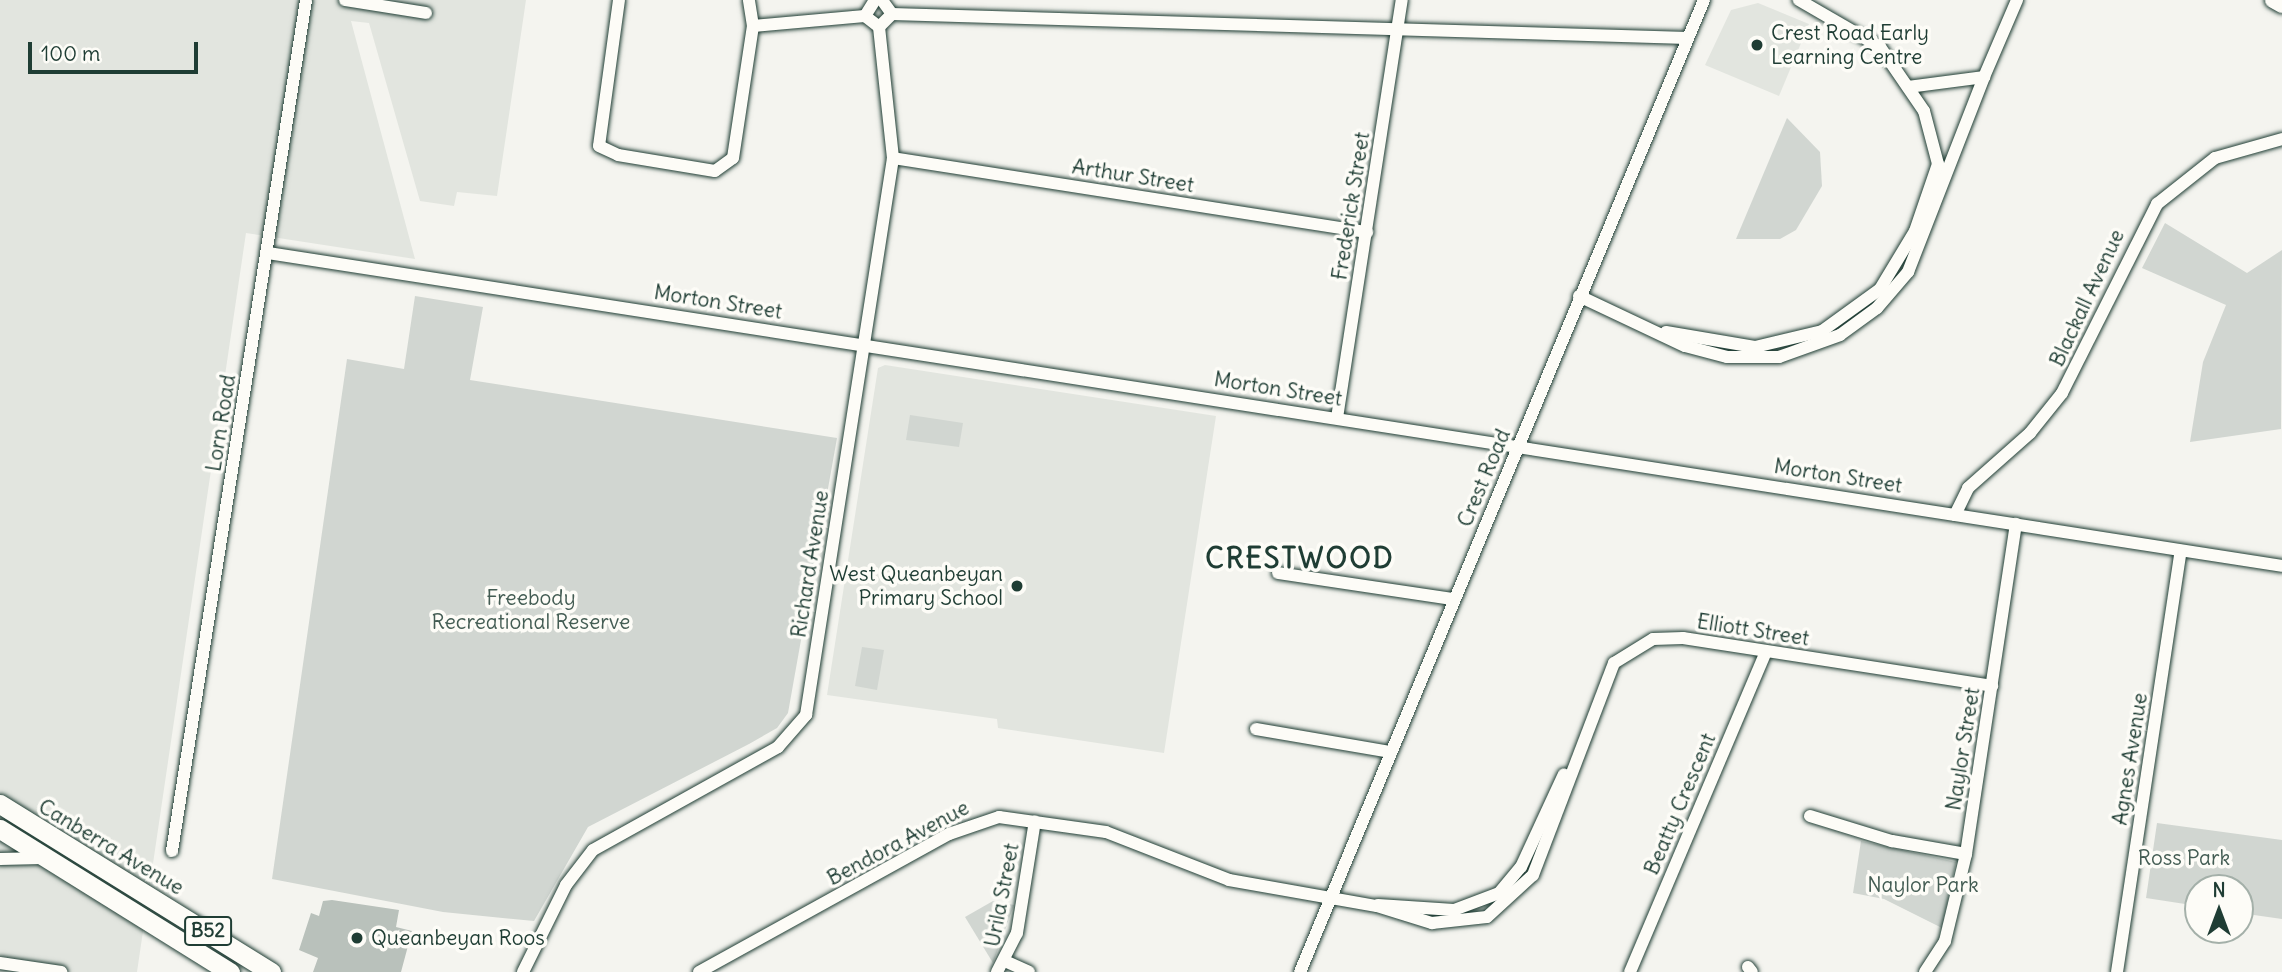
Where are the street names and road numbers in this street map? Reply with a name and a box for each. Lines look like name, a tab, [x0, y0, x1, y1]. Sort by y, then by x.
street label: Frederick Street	[1327, 130, 1375, 282]
street label: Arthur Street	[1070, 154, 1196, 198]
street label: Blackall Avenue	[2044, 225, 2130, 371]
street label: Morton Street	[652, 279, 784, 325]
street label: Morton Street	[1212, 366, 1344, 412]
street label: Lorn Road	[201, 373, 241, 473]
street label: Crest Road	[1452, 425, 1516, 531]
street label: Morton Street	[1772, 453, 1904, 499]
street label: Richard Avenue	[786, 488, 834, 640]
street label: Elliott Street	[1695, 609, 1811, 651]
street label: Naylor Street	[1941, 686, 1985, 812]
street label: Agnes Avenue	[2107, 691, 2153, 827]
street label: Beatty Crescent	[1639, 729, 1721, 879]
street label: Canberra Avenue	[34, 794, 188, 900]
street label: Bendora Avenue	[823, 795, 973, 891]
street label: Urila Street	[980, 841, 1024, 949]
road number: B52	[184, 916, 232, 946]

